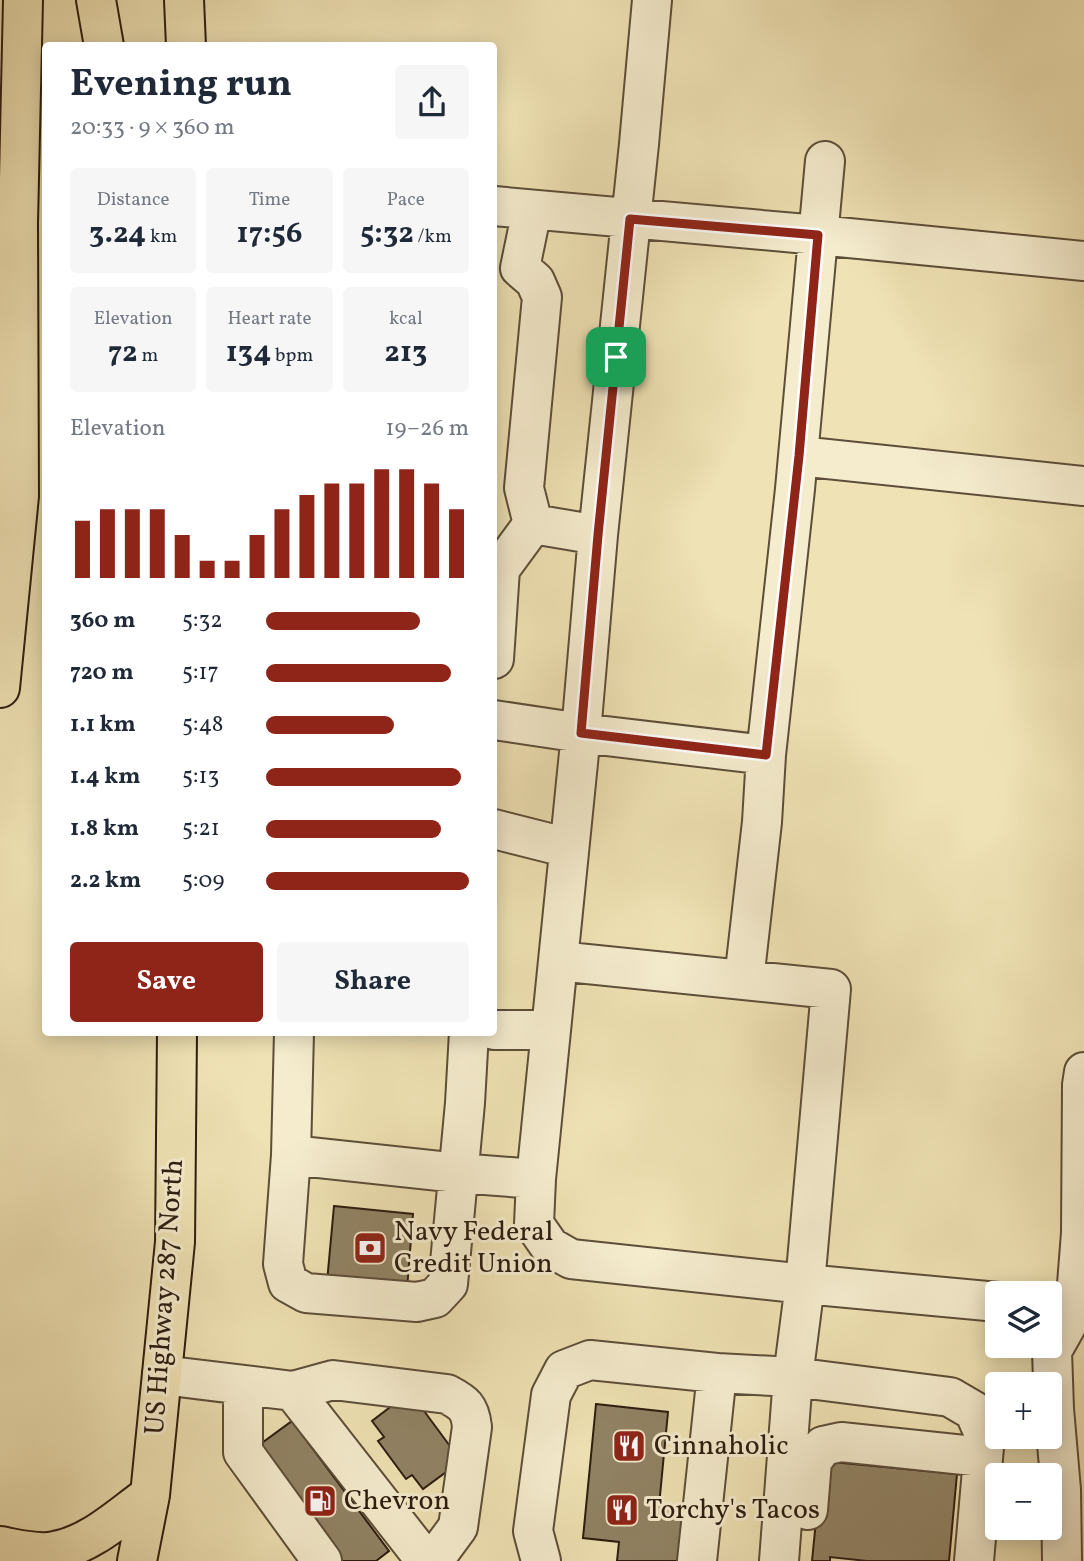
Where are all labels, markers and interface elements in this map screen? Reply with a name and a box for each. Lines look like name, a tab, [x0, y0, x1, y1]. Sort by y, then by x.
text: Evening run	[70, 59, 292, 112]
button: share	[395, 65, 469, 139]
text: 20:33 · 9 × 360 m	[70, 112, 235, 144]
text: Distance	[97, 187, 170, 213]
text: Time	[249, 187, 290, 213]
text: Pace	[387, 187, 425, 213]
text: 3.24	[89, 213, 146, 255]
text: 17:56	[237, 213, 302, 255]
text: 5:32	[360, 213, 414, 255]
text: km	[146, 224, 177, 250]
text: /km	[414, 224, 452, 250]
text: Elevation	[94, 306, 173, 332]
text: Heart rate	[228, 306, 311, 332]
text: kcal	[389, 306, 423, 332]
pin	[586, 327, 646, 387]
text: 72	[108, 332, 138, 374]
text: 134	[226, 332, 271, 374]
text: 213	[384, 332, 427, 374]
icon: arrive	[597, 338, 635, 376]
text: m	[138, 343, 158, 369]
text: bpm	[271, 343, 313, 369]
text: Elevation	[70, 413, 166, 445]
text: 19–26 m	[385, 413, 469, 445]
text: 360 m	[70, 605, 135, 637]
text: 5:32	[182, 605, 223, 637]
text: 720 m	[70, 657, 134, 689]
text: 5:17	[182, 657, 219, 689]
text: 1.1 km	[70, 709, 136, 741]
text: 5:48	[182, 709, 223, 741]
text: 1.4 km	[70, 761, 141, 793]
text: 5:13	[182, 761, 219, 793]
text: 1.8 km	[70, 813, 139, 845]
text: 5:21	[182, 813, 220, 845]
text: 2.2 km	[70, 865, 141, 897]
text: 5:09	[182, 865, 224, 897]
button: Save	[70, 942, 263, 1022]
button: Share	[277, 942, 469, 1022]
street label: US Highway 287 North	[136, 1158, 194, 1436]
place label: Navy Federal Credit Union	[394, 1213, 553, 1284]
bank icon: Navy Federal Credit Union	[351, 1229, 389, 1267]
map controls	[985, 1281, 1062, 1540]
button: layers	[985, 1281, 1062, 1358]
button: +	[985, 1372, 1062, 1449]
restaurant icon: Cinnaholic	[610, 1427, 648, 1465]
place label: Cinnaholic	[654, 1427, 789, 1466]
button: −	[985, 1463, 1062, 1540]
fuel station icon: Chevron	[301, 1482, 339, 1520]
place label: Chevron	[344, 1482, 450, 1521]
restaurant icon: Torchy's Tacos	[603, 1491, 641, 1529]
place label: Torchy's Tacos	[646, 1491, 820, 1530]

